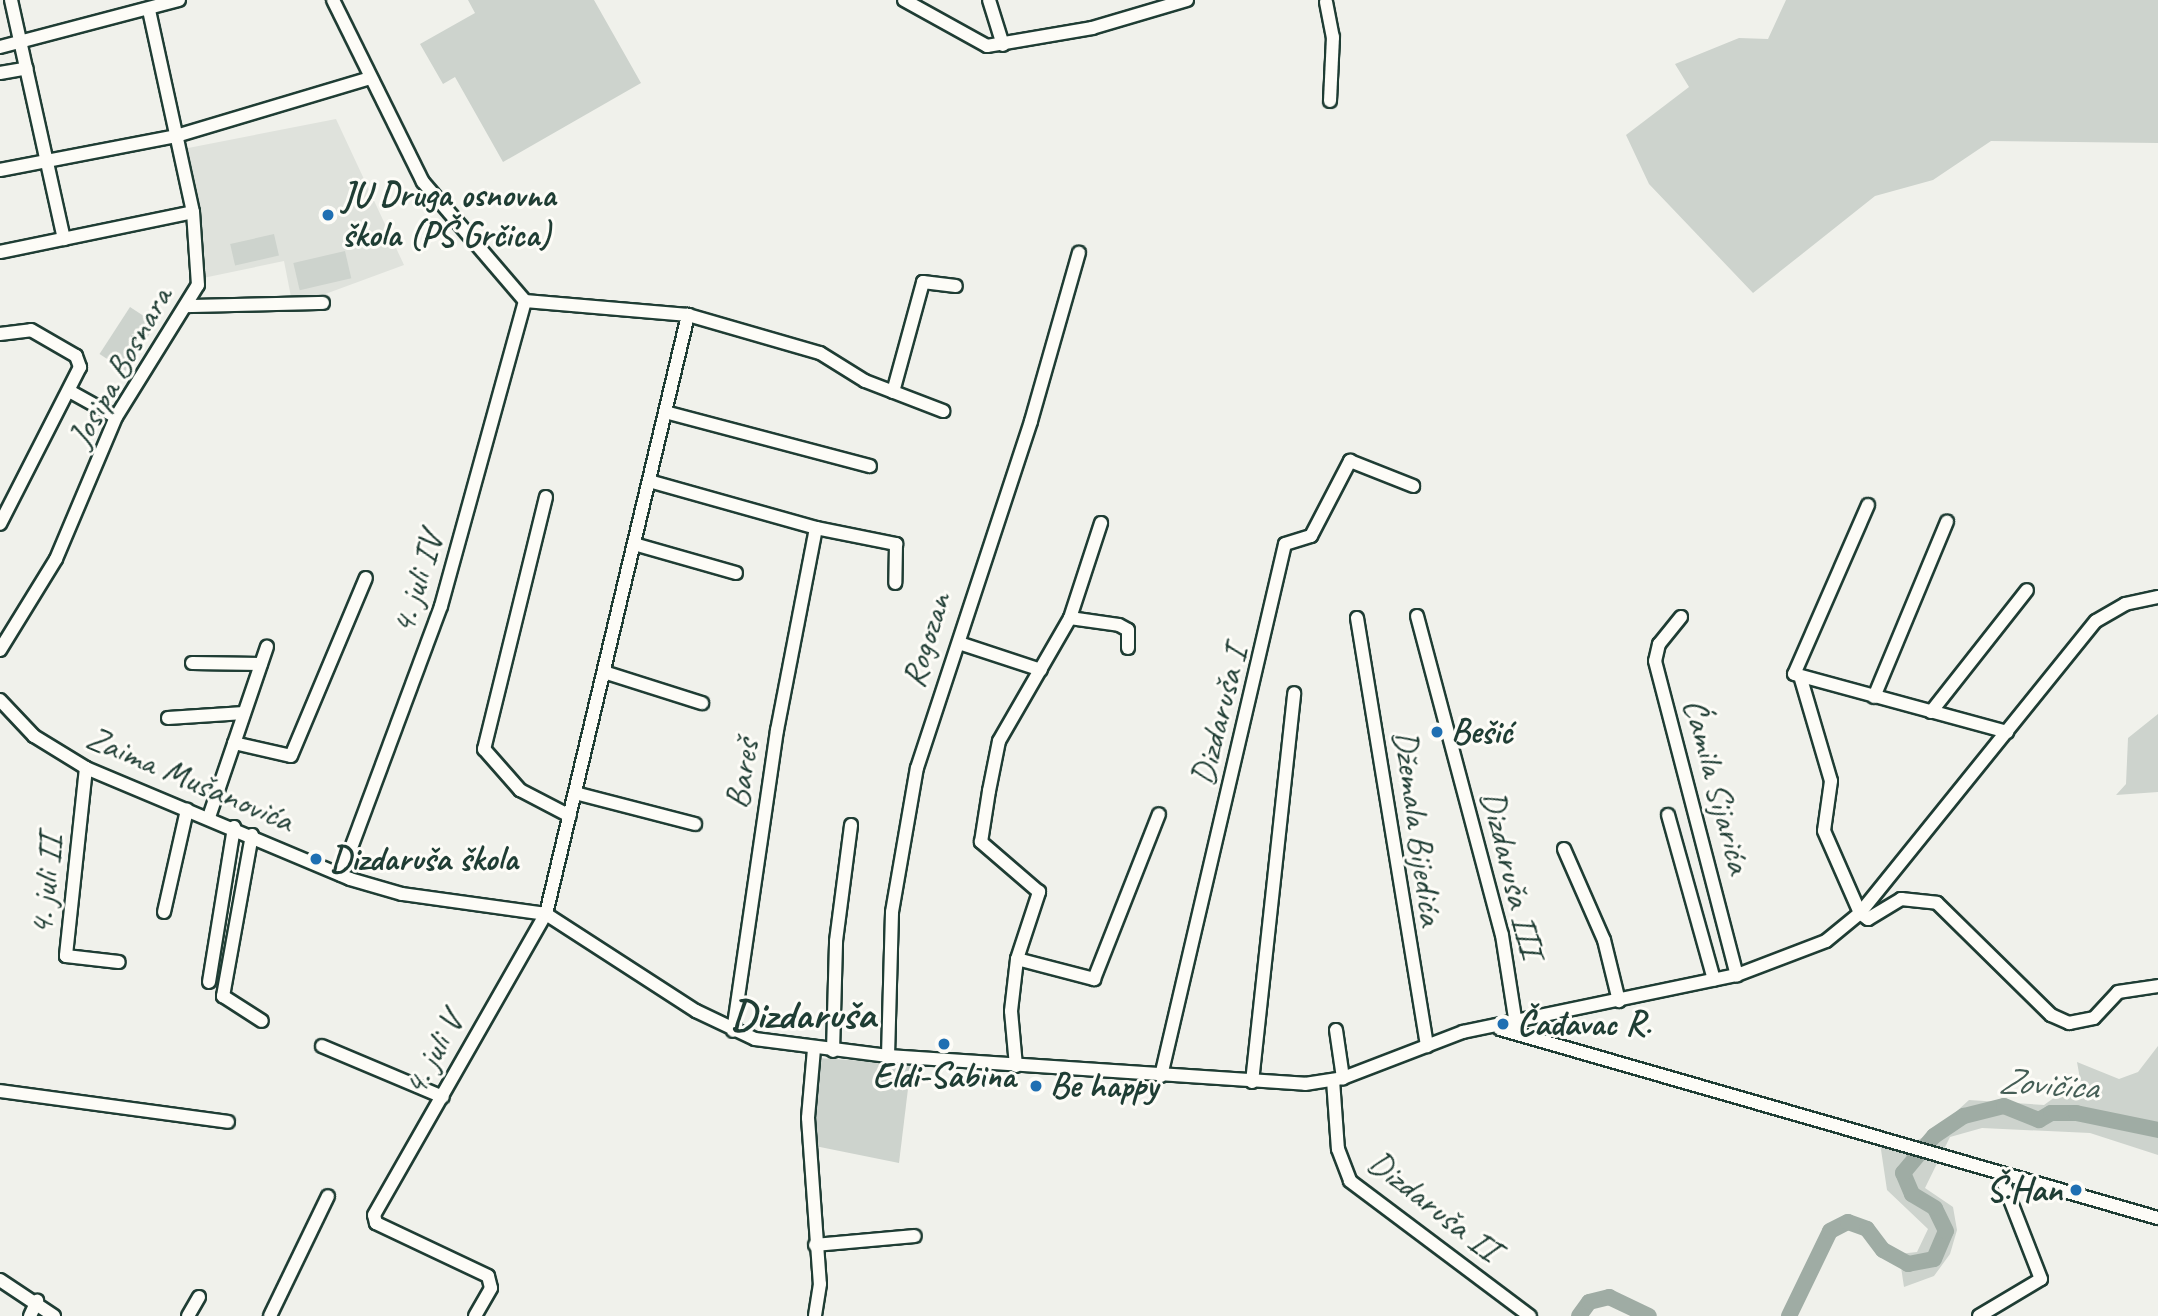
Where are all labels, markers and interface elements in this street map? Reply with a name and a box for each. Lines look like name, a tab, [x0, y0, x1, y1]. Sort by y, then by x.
place label: JU Druga osnovna škola (PŠ Grčica)	[342, 174, 556, 256]
marker: JU Druga osnovna škola (PŠ Grčica)	[320, 207, 336, 223]
street label: Josipa Bosnara	[59, 280, 181, 454]
street label: 4. juli IV	[382, 527, 452, 639]
street label: Rogozan	[892, 588, 960, 692]
street label: Dizdaruša I	[1182, 642, 1256, 790]
street label: Ćamila Sijarića	[1674, 694, 1760, 878]
place label: Bešić	[1451, 711, 1512, 753]
street label: Zaima Mušanovića	[80, 717, 300, 841]
marker: Bešić	[1429, 724, 1445, 740]
street label: Džemala Bijedića	[1384, 728, 1452, 928]
street label: Bareš	[716, 736, 768, 812]
street label: Dizdaruša III	[1471, 786, 1553, 962]
street label: 4. juli II	[20, 833, 72, 937]
place label: Dizdaruša škola	[330, 838, 518, 880]
marker: Dizdaruša škola	[308, 851, 324, 867]
district label: Dizdaruša	[731, 990, 875, 1040]
place label: Čađavac R.	[1517, 1003, 1651, 1045]
street label: 4. juli V	[394, 1005, 472, 1103]
marker: Čađavac R.	[1495, 1016, 1511, 1032]
marker: Eldi-Sabina	[936, 1036, 952, 1052]
place label: Eldi-Sabina	[873, 1055, 1015, 1097]
water label: Zovičica	[1997, 1058, 2099, 1110]
place label: Be happy	[1050, 1065, 1159, 1107]
marker: Be happy	[1028, 1078, 1044, 1094]
street label: Dizdaruša II	[1360, 1141, 1508, 1271]
place label: Š.Han	[1986, 1169, 2062, 1211]
marker: Š.Han	[2068, 1182, 2084, 1198]

